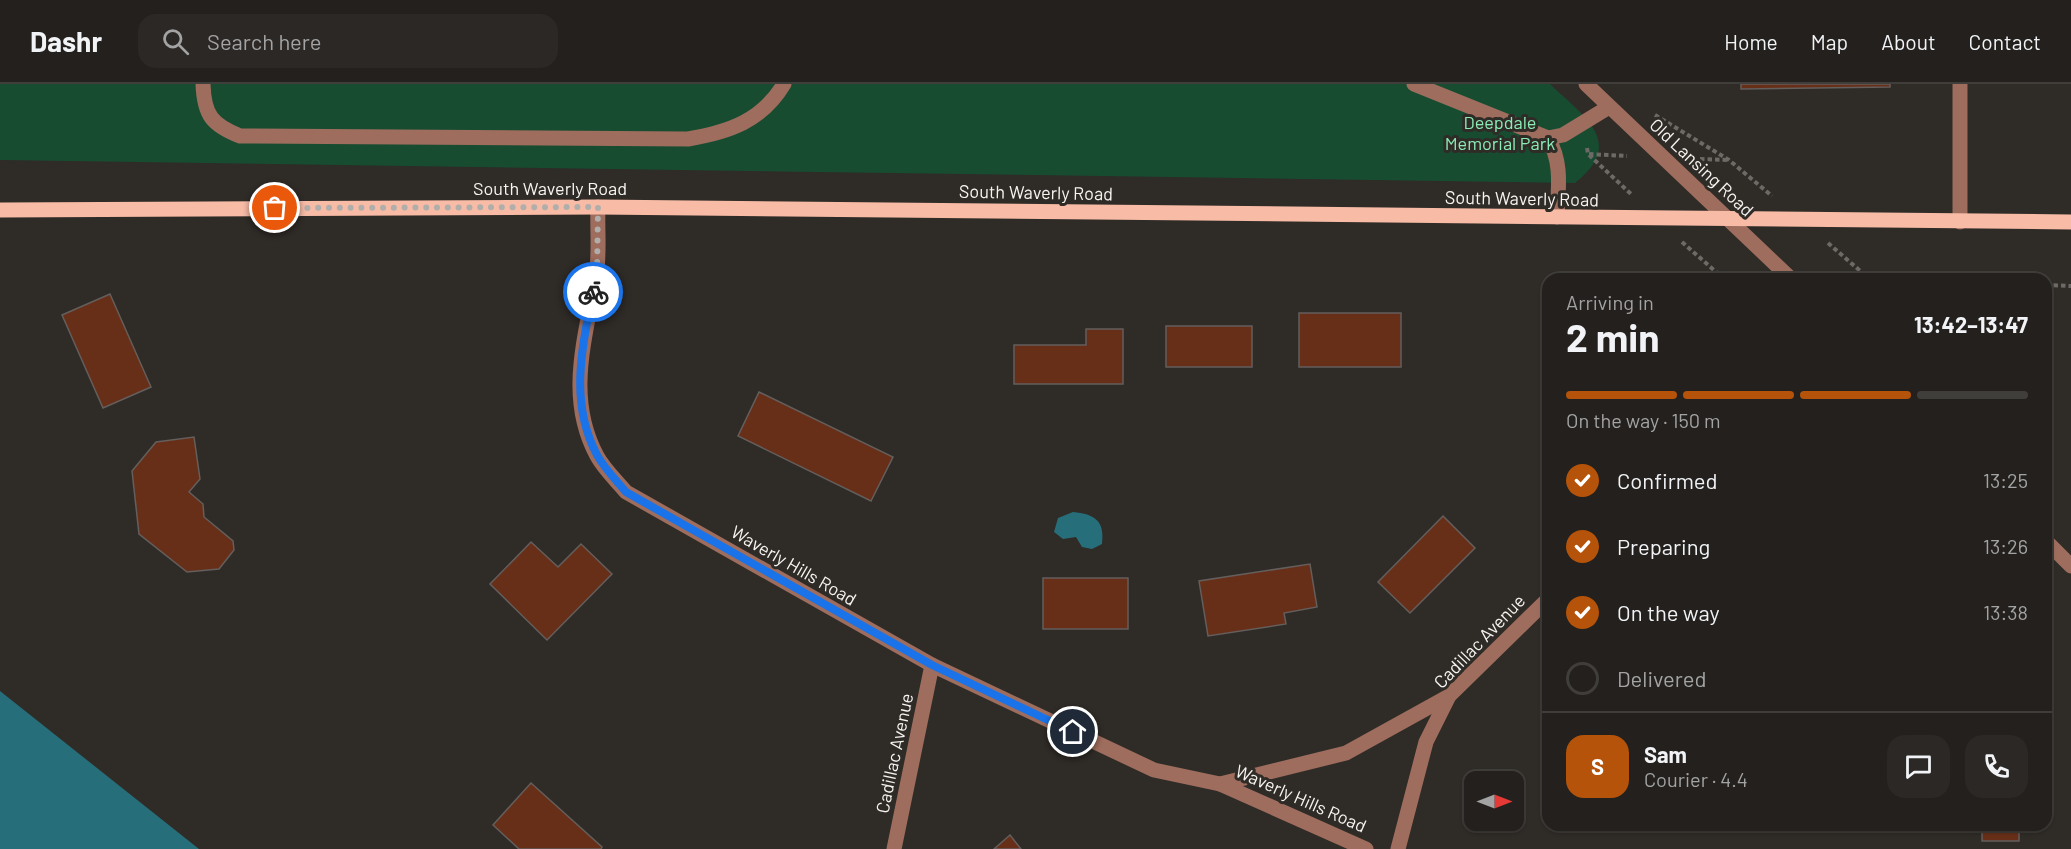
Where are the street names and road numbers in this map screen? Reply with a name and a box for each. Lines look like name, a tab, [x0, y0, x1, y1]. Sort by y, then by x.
street label: Old Lansing Road	[1646, 113, 1758, 221]
street label: South Waverly Road	[473, 177, 627, 199]
street label: South Waverly Road	[959, 180, 1113, 204]
street label: South Waverly Road	[1445, 186, 1599, 210]
street label: Waverly Hills Road	[727, 520, 861, 610]
street label: Cadillac Avenue	[1429, 589, 1529, 693]
street label: Cadillac Avenue	[871, 691, 917, 815]
street label: Waverly Hills Road	[1232, 759, 1370, 837]

